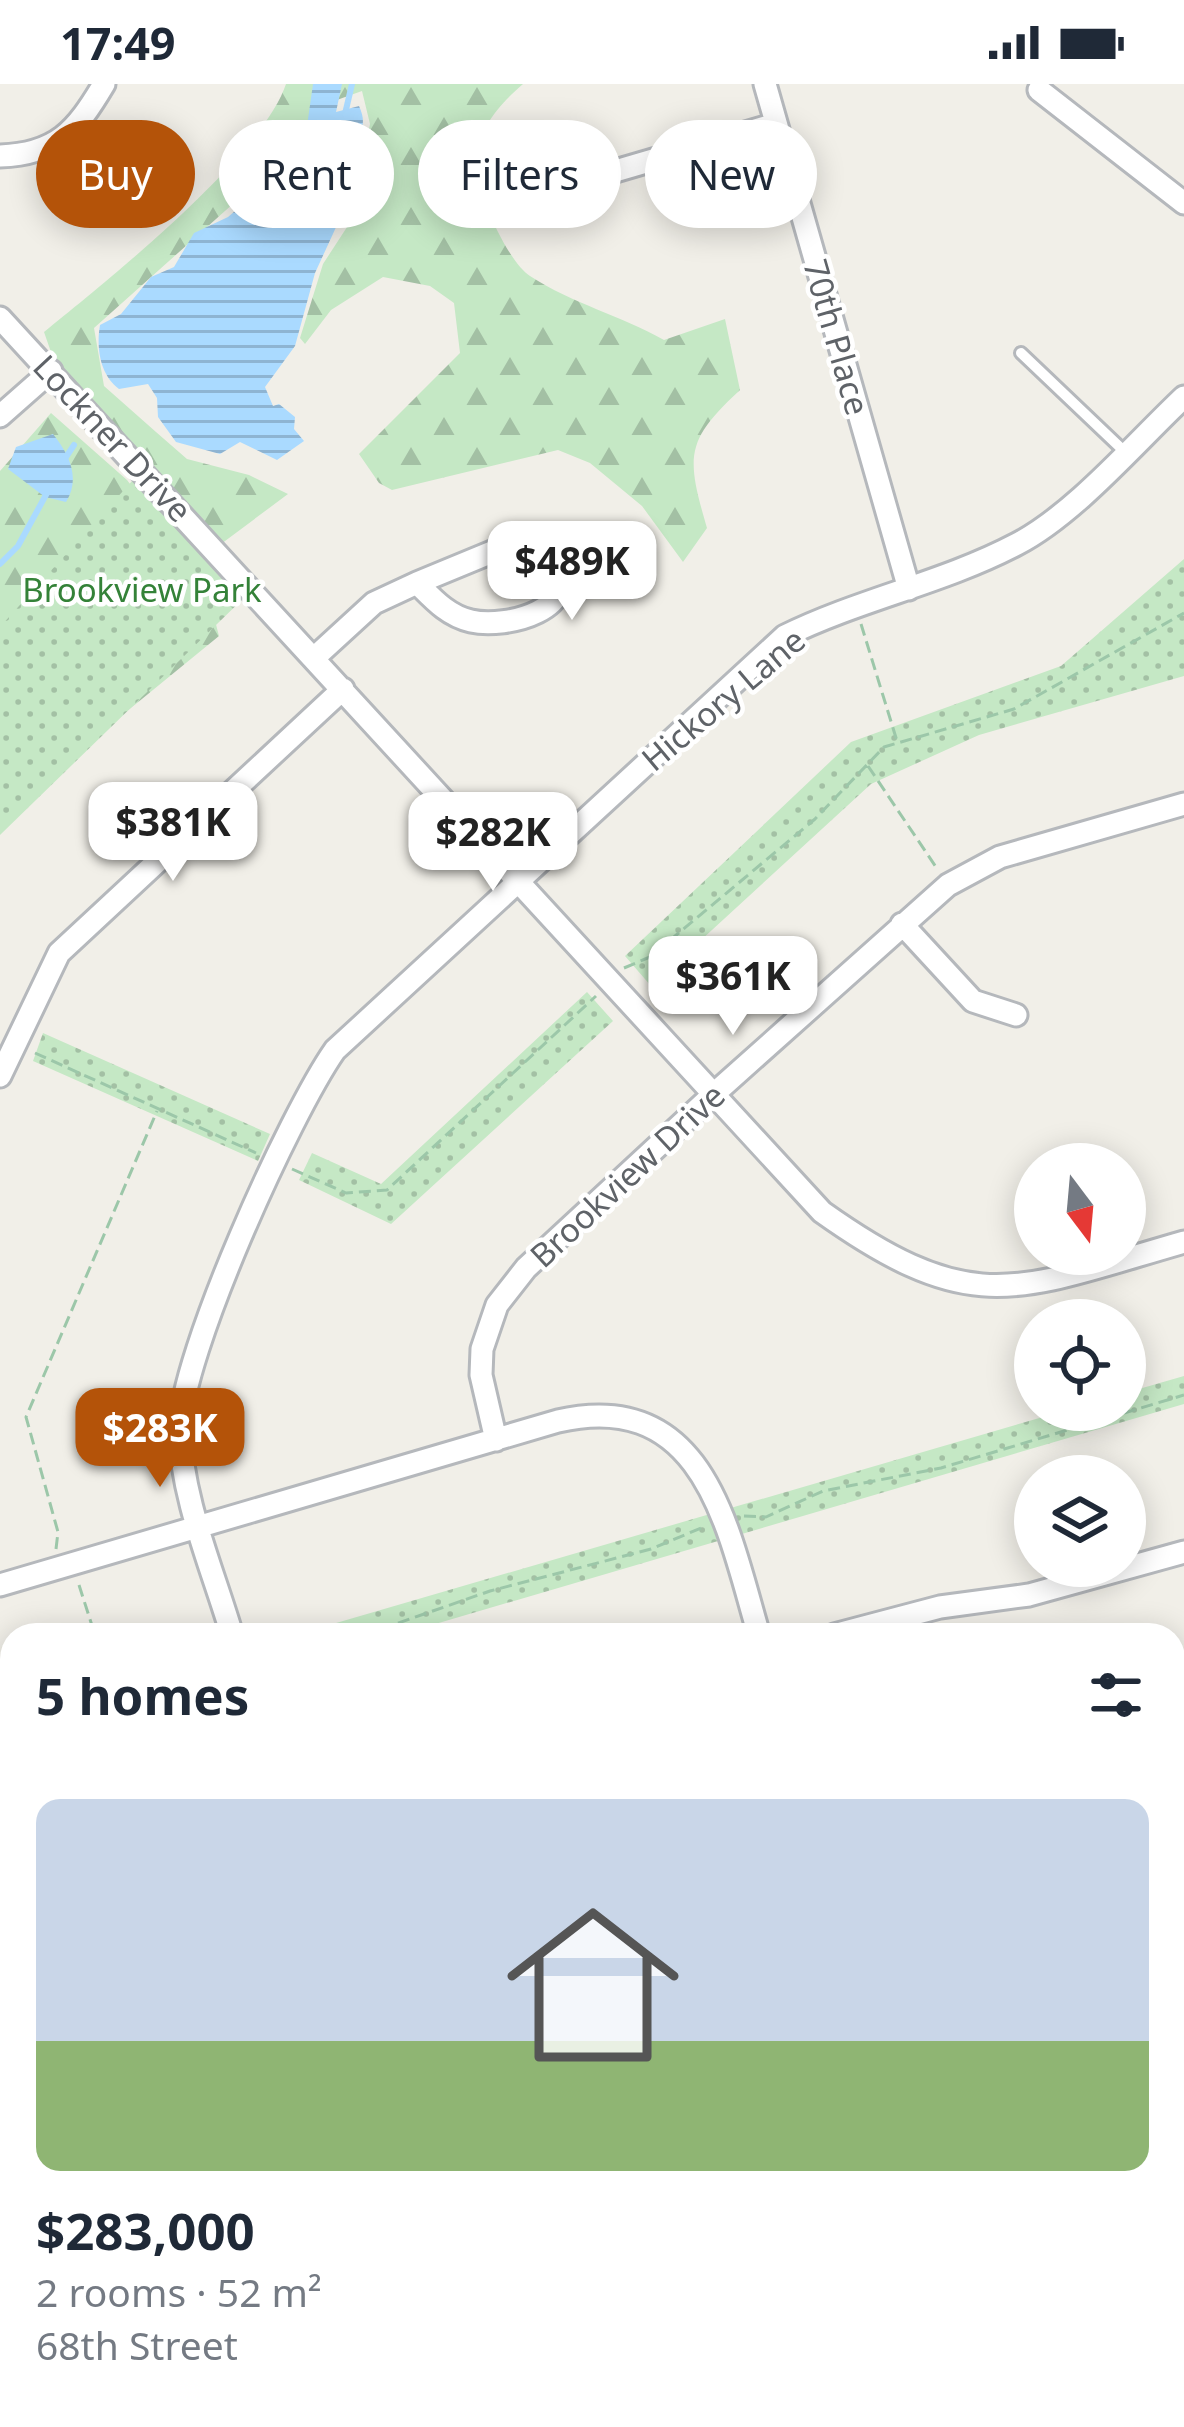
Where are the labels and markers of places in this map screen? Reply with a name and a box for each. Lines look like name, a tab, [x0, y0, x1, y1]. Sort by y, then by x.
pin: $489K	[488, 521, 656, 623]
pin: $381K	[89, 782, 257, 884]
pin: $282K	[409, 792, 577, 894]
pin: $361K	[649, 936, 817, 1038]
pin: $283K	[76, 1388, 244, 1490]

